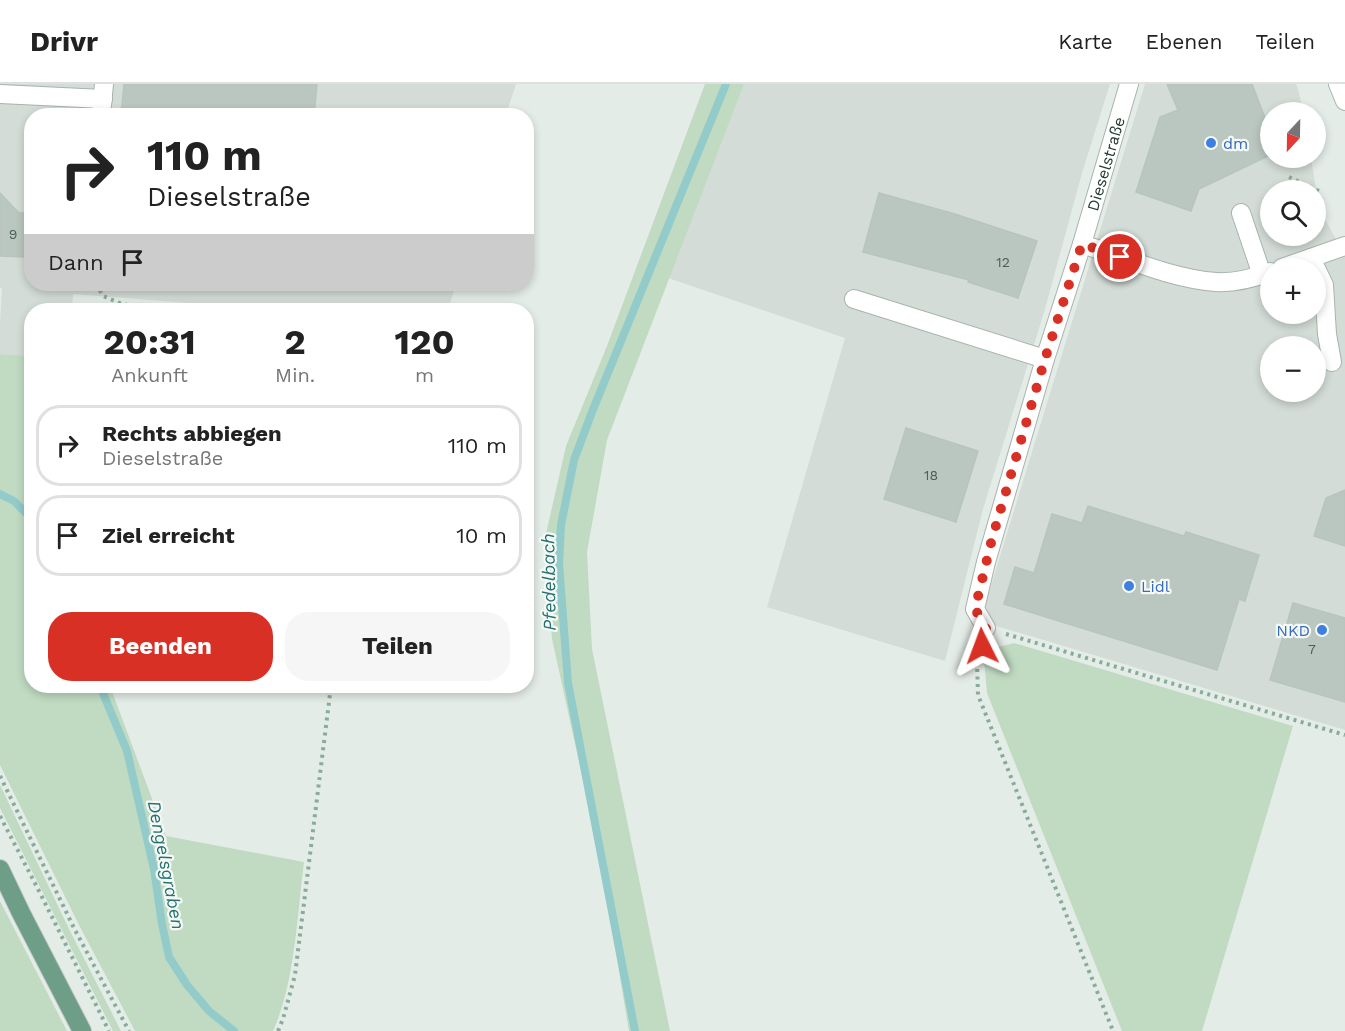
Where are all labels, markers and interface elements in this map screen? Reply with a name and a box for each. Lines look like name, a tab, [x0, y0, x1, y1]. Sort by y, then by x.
text: Drivr	[30, 25, 98, 58]
text: Karte	[1058, 29, 1113, 54]
text: Ebenen	[1146, 29, 1222, 54]
text: Teilen	[1255, 29, 1315, 54]
north arrow	[1260, 102, 1326, 168]
map controls	[1260, 102, 1326, 402]
street label: Dieselstraße	[1083, 115, 1129, 213]
text: 110 m	[147, 131, 262, 180]
icon: right	[48, 132, 126, 210]
place label: dm	[1223, 134, 1248, 153]
marker: dm	[1204, 136, 1218, 150]
button: search	[1260, 180, 1326, 246]
text: Dieselstraße	[147, 181, 311, 213]
house number: 9	[9, 226, 17, 242]
pin	[1094, 231, 1145, 282]
icon: arrive	[1103, 240, 1136, 273]
icon: arrive	[116, 246, 149, 279]
text: Dann	[48, 250, 104, 275]
house number: 12	[996, 254, 1010, 270]
button: +	[1260, 258, 1326, 324]
text: 20:31	[103, 321, 196, 363]
text: 2	[284, 321, 306, 363]
text: 120	[394, 321, 455, 363]
button: −	[1260, 336, 1326, 402]
text: Ankunft	[111, 363, 188, 387]
text: Min.	[275, 363, 315, 387]
text: m	[415, 363, 434, 387]
text: Rechts abbiegen	[102, 421, 282, 446]
icon: right	[51, 429, 84, 462]
text: 110 m	[448, 433, 507, 458]
text: Dieselstraße	[102, 446, 223, 470]
house number: 18	[924, 467, 938, 483]
icon: arrive	[51, 519, 84, 552]
text: Ziel erreicht	[102, 523, 235, 548]
text: 10 m	[456, 523, 507, 548]
water label: Pfedelbach	[537, 533, 560, 631]
place label: Lidl	[1141, 577, 1170, 596]
marker: Lidl	[1122, 579, 1136, 593]
button: Beenden	[48, 612, 273, 681]
button: Teilen	[285, 612, 510, 681]
position arrow	[950, 614, 1014, 678]
place label: NKD	[1276, 621, 1310, 640]
marker: NKD	[1315, 623, 1329, 637]
house number: 7	[1308, 641, 1316, 657]
water label: Dengelsgraben	[144, 799, 189, 931]

